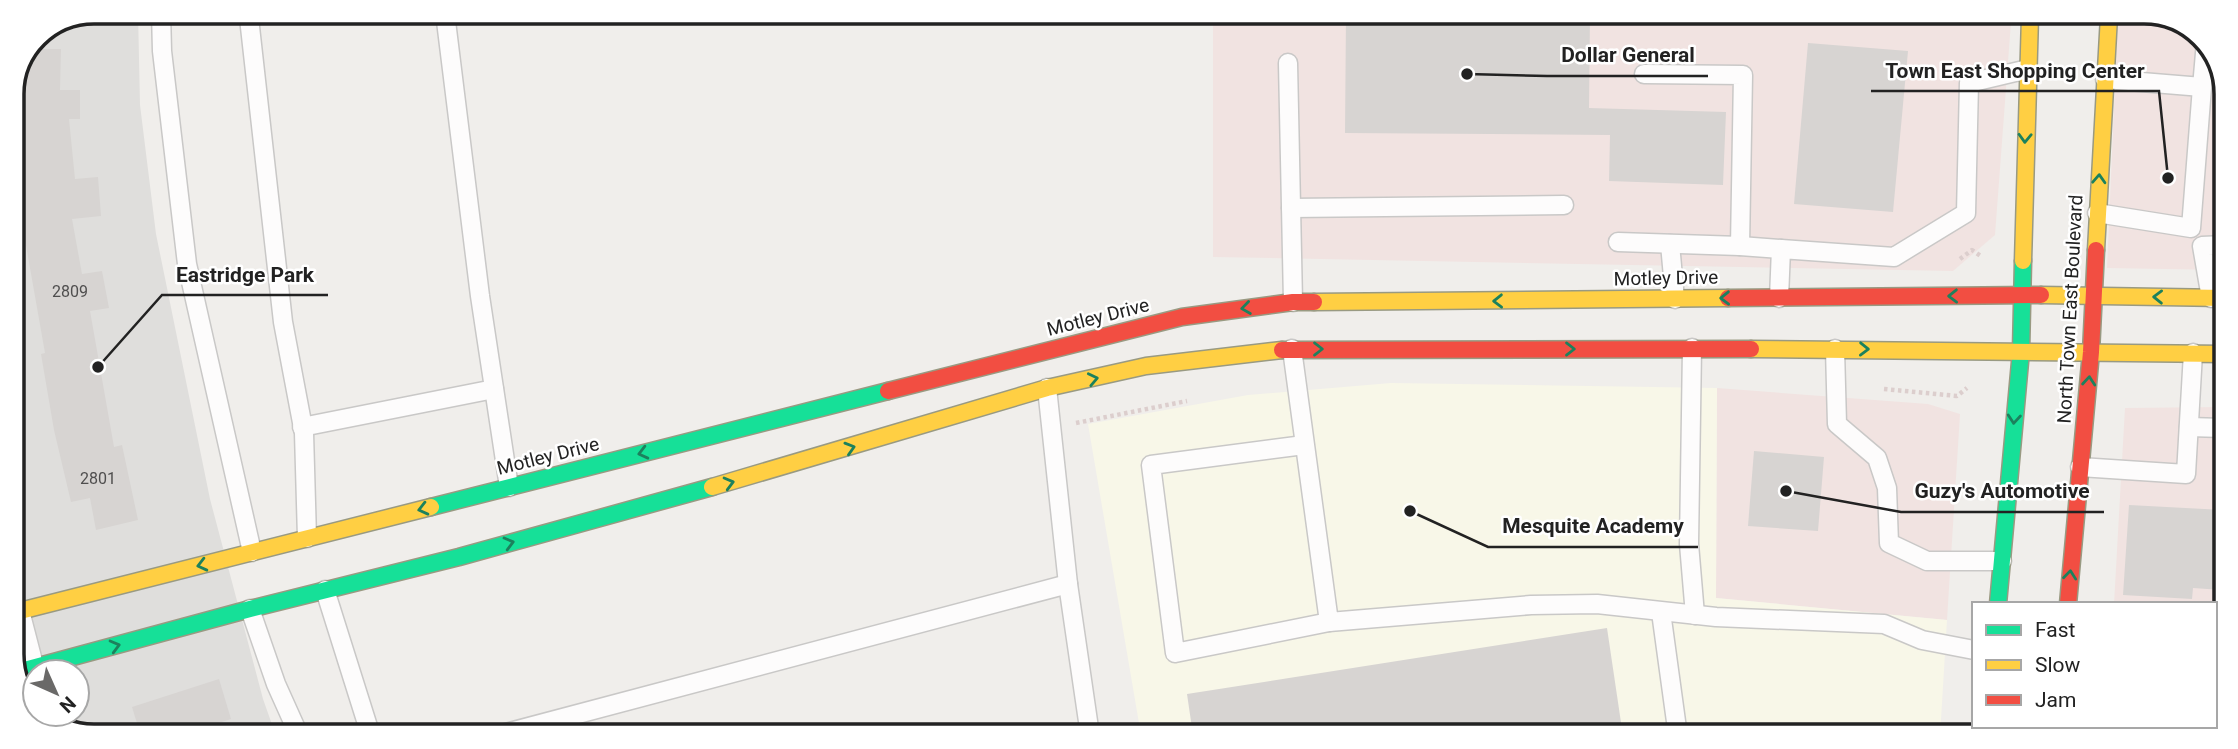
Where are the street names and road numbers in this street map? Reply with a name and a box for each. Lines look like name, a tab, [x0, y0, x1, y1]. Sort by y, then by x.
street label: North Town East Boulevard	[2053, 194, 2087, 424]
street label: Motley Drive	[1614, 266, 1718, 290]
street label: Motley Drive	[1044, 293, 1152, 341]
street label: Motley Drive	[494, 432, 602, 480]

